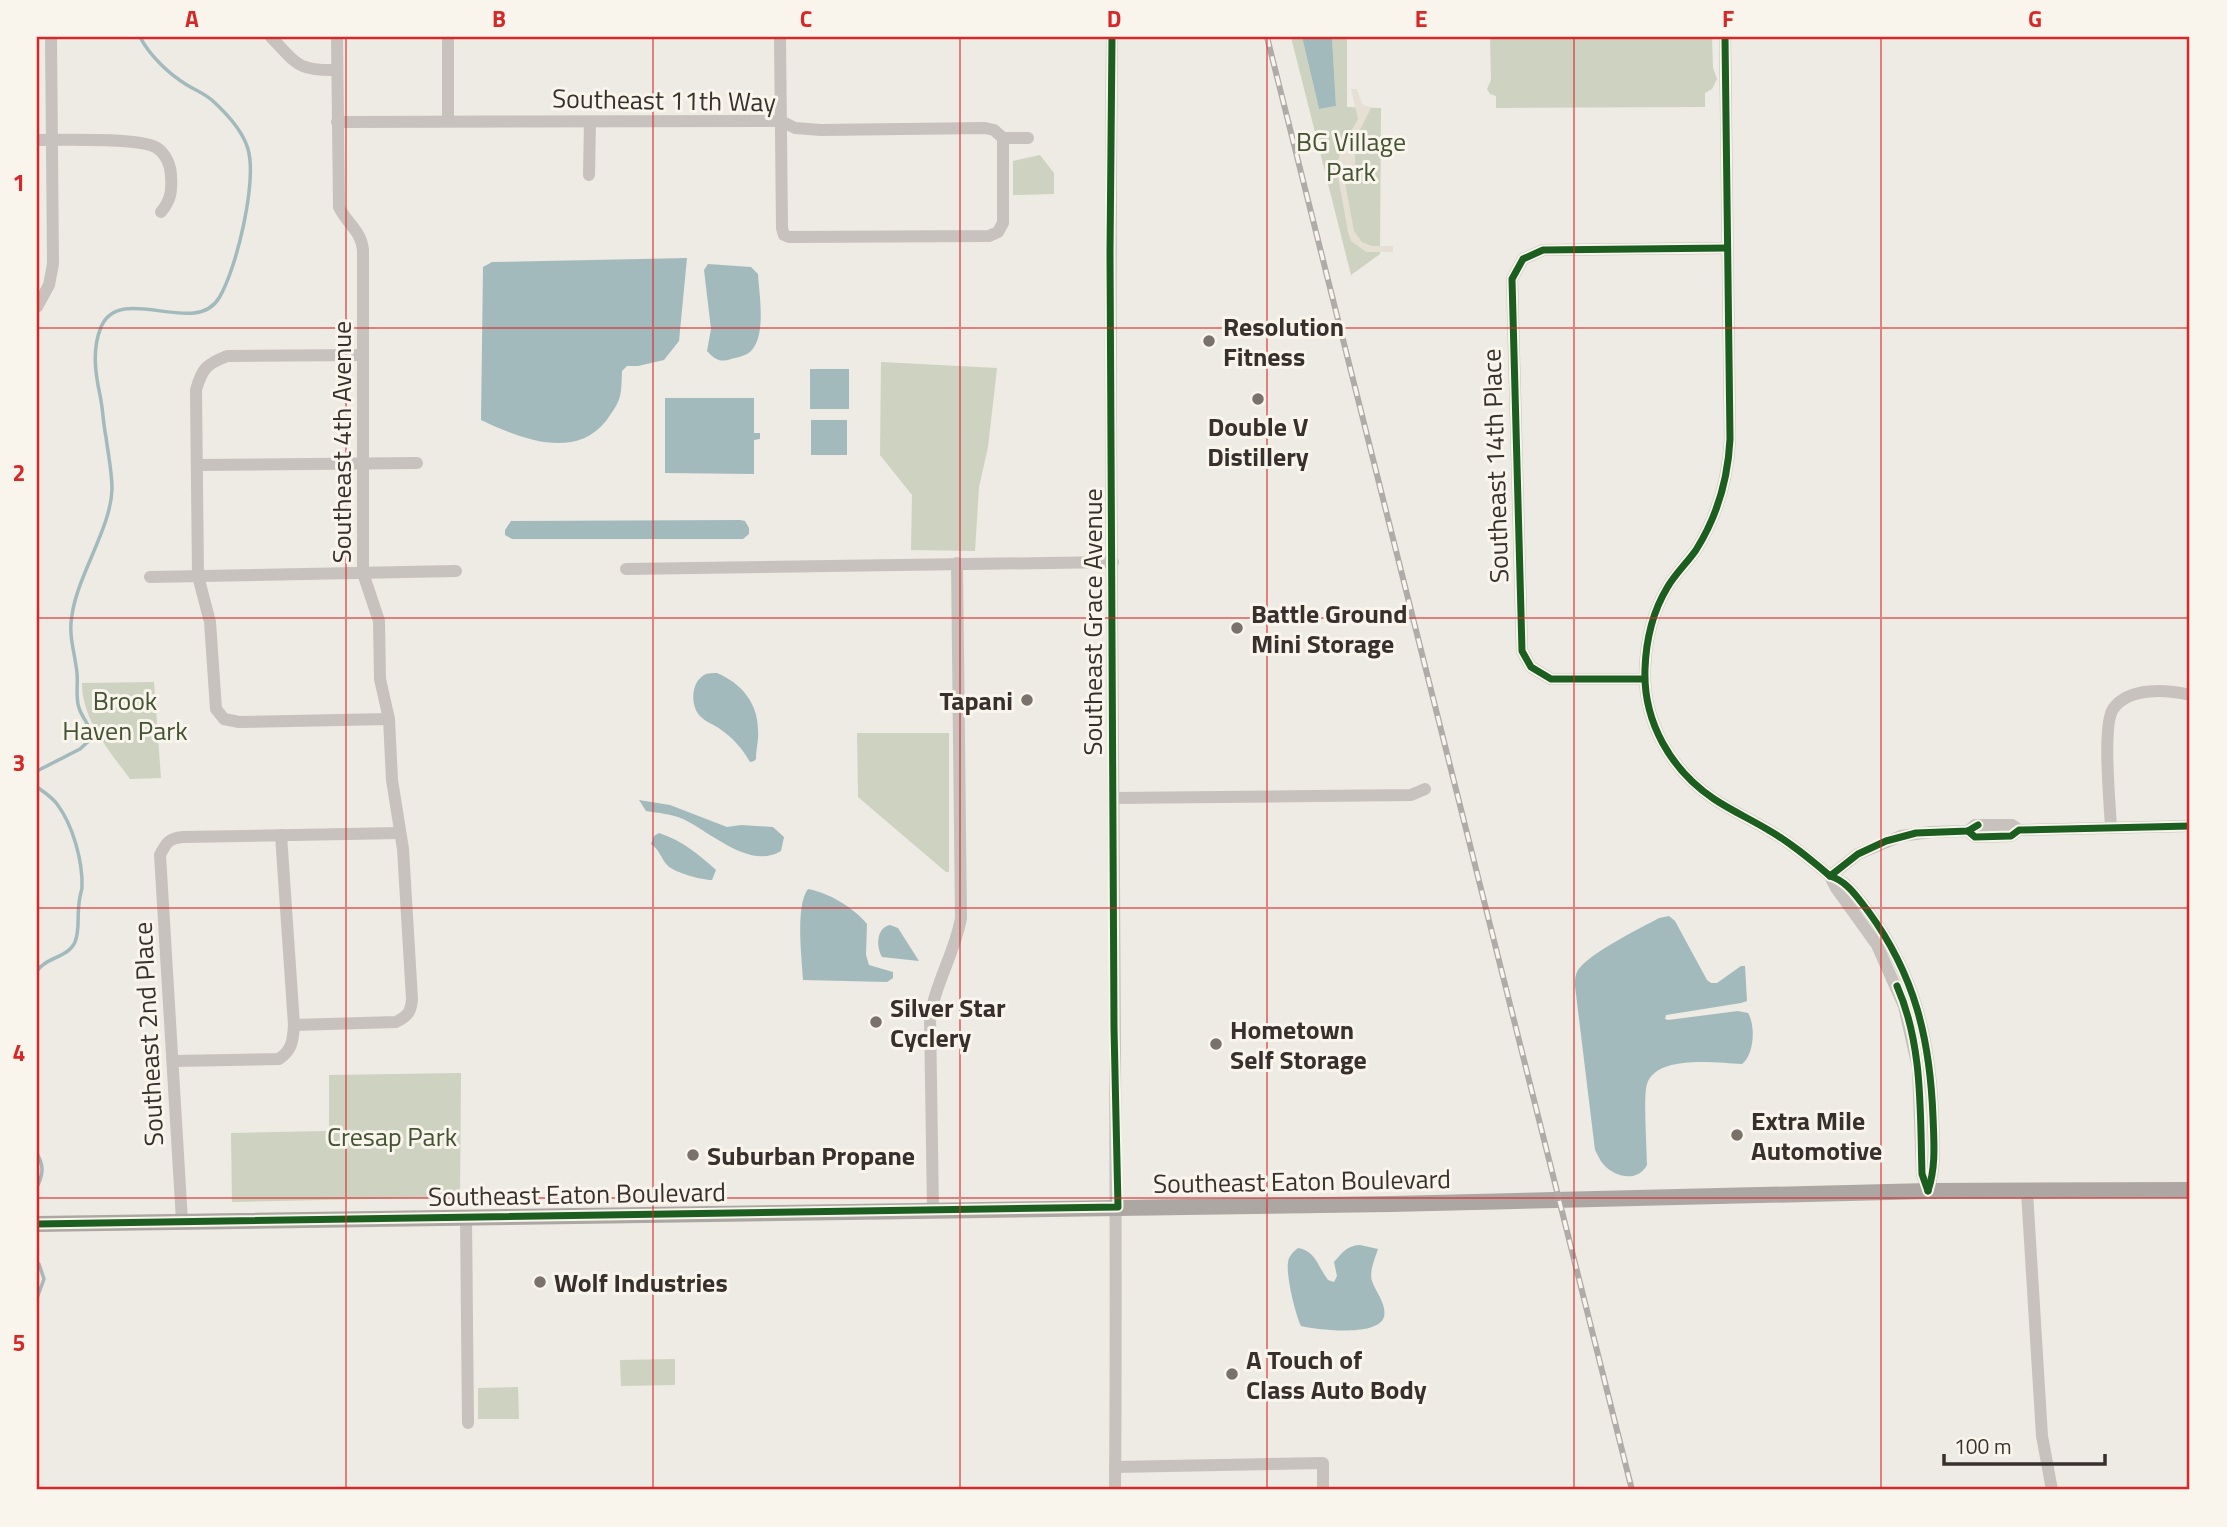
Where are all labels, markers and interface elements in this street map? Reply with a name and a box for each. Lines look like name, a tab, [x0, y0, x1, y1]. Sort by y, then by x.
text: A	[185, 1, 199, 36]
text: B	[492, 1, 506, 36]
text: C	[800, 1, 812, 36]
text: D	[1107, 1, 1121, 36]
text: E	[1415, 1, 1427, 36]
text: F	[1722, 1, 1734, 36]
text: G	[2028, 1, 2042, 36]
street label: Southeast 11th Way	[552, 79, 776, 121]
park label: BG Village Park	[1296, 122, 1406, 191]
text: 1	[13, 165, 25, 200]
place label: Resolution Fitness	[1223, 307, 1344, 376]
street label: Southeast 4th Avenue	[322, 321, 361, 563]
marker: Resolution Fitness	[1201, 333, 1217, 349]
street label: Southeast 14th Place	[1471, 348, 1519, 584]
marker: Double V Distillery	[1250, 391, 1266, 407]
place label: Double V Distillery	[1207, 407, 1309, 476]
text: 2	[13, 455, 25, 490]
street label: Southeast Grace Avenue	[1073, 488, 1112, 756]
place label: Battle Ground Mini Storage	[1251, 594, 1407, 663]
marker: Battle Ground Mini Storage	[1229, 620, 1245, 636]
park label: Brook Haven Park	[62, 681, 188, 750]
place label: Tapani	[939, 681, 1013, 720]
marker: Tapani	[1019, 692, 1035, 708]
text: 3	[13, 745, 25, 780]
street label: Southeast 2nd Place	[123, 921, 173, 1147]
place label: Silver Star Cyclery	[890, 988, 1006, 1057]
place label: Hometown Self Storage	[1230, 1010, 1367, 1079]
marker: Silver Star Cyclery	[868, 1014, 884, 1030]
text: 4	[13, 1035, 25, 1070]
marker: Hometown Self Storage	[1208, 1036, 1224, 1052]
place label: Extra Mile Automotive	[1751, 1101, 1882, 1170]
park label: Cresap Park	[327, 1117, 457, 1156]
marker: Extra Mile Automotive	[1729, 1127, 1745, 1143]
place label: Suburban Propane	[707, 1136, 915, 1175]
marker: Suburban Propane	[685, 1147, 701, 1163]
street label: Southeast Eaton Boulevard	[1153, 1159, 1451, 1203]
street label: Southeast Eaton Boulevard	[428, 1172, 726, 1216]
place label: Wolf Industries	[554, 1263, 728, 1302]
marker: Wolf Industries	[532, 1274, 548, 1290]
text: 5	[13, 1325, 25, 1360]
place label: A Touch of Class Auto Body	[1246, 1340, 1427, 1409]
marker: A Touch of Class Auto Body	[1224, 1366, 1240, 1382]
scale bar	[1944, 1422, 2104, 1466]
text: 100 m	[1954, 1430, 2011, 1462]

